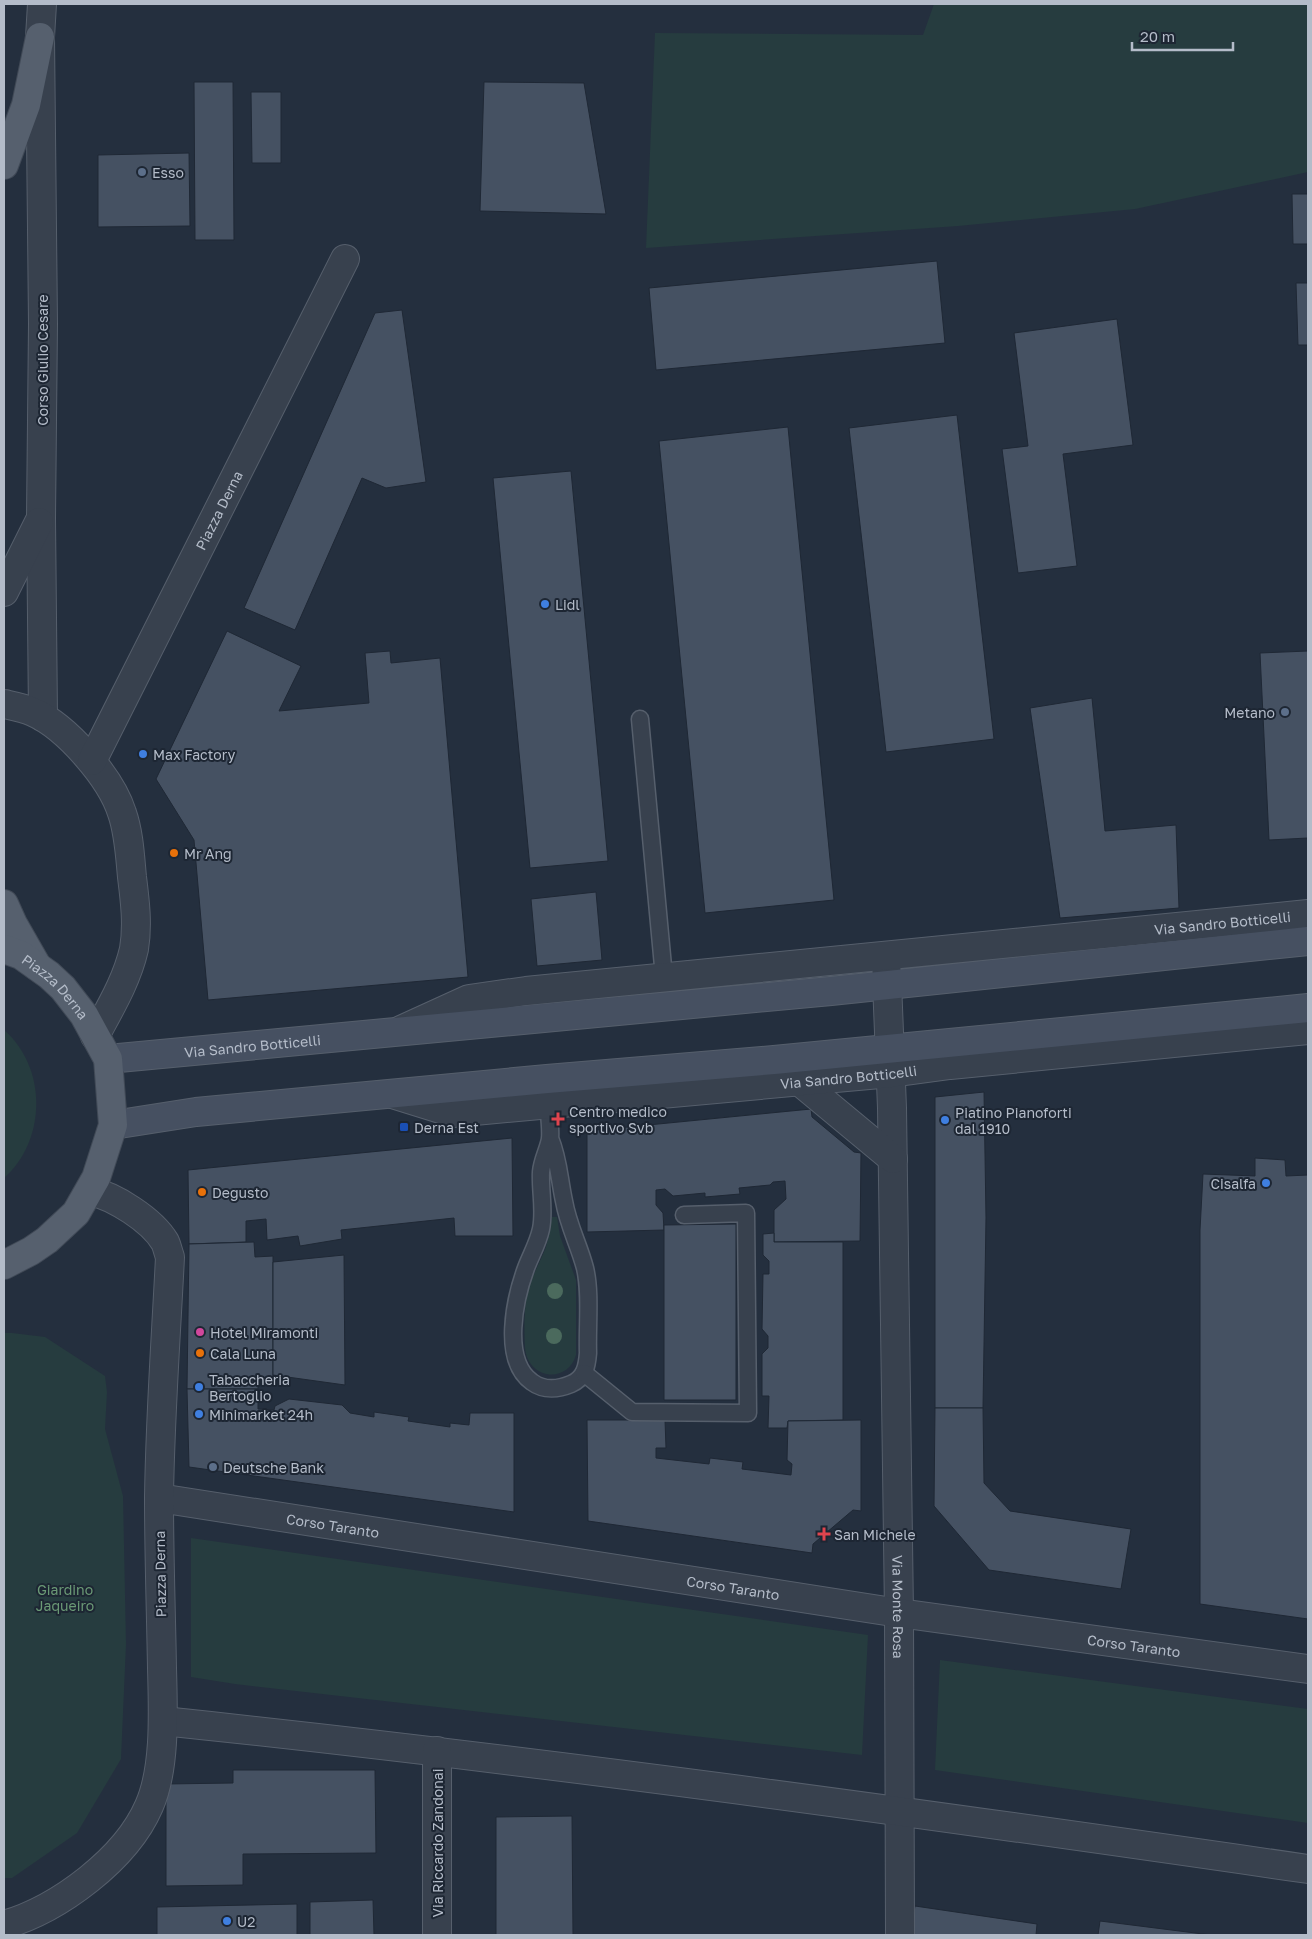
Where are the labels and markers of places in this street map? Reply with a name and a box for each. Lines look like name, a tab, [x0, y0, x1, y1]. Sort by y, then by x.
place label: Esso	[152, 164, 184, 181]
marker: Esso	[136, 166, 148, 178]
place label: Lidl	[555, 596, 580, 613]
marker: Lidl	[539, 598, 551, 610]
place label: Metano	[1224, 704, 1275, 721]
marker: Metano	[1279, 706, 1291, 718]
place label: Max Factory	[153, 746, 236, 763]
marker: Max Factory	[137, 748, 149, 760]
place label: Mr Ang	[184, 845, 232, 862]
marker: Mr Ang	[168, 847, 180, 859]
place label: Centro medico sportivo Svb	[569, 1103, 667, 1136]
place label: Piatino Pianoforti dal 1910	[955, 1104, 1072, 1137]
marker: Centro medico sportivo Svb	[551, 1112, 565, 1126]
marker: Piatino Pianoforti dal 1910	[939, 1114, 951, 1126]
place label: Derna Est	[414, 1119, 479, 1136]
marker: Derna Est	[398, 1121, 410, 1133]
place label: Cisalfa	[1210, 1175, 1256, 1192]
marker: Cisalfa	[1260, 1177, 1272, 1189]
place label: Degusto	[212, 1184, 268, 1201]
marker: Degusto	[196, 1186, 208, 1198]
place label: Hotel Miramonti	[210, 1324, 318, 1341]
marker: Hotel Miramonti	[194, 1326, 206, 1338]
place label: Cala Luna	[210, 1345, 276, 1362]
marker: Cala Luna	[194, 1347, 206, 1359]
place label: Tabaccheria Bertoglio	[209, 1371, 290, 1404]
marker: Tabaccheria Bertoglio	[193, 1381, 205, 1393]
place label: Minimarket 24h	[209, 1406, 313, 1423]
marker: Minimarket 24h	[193, 1408, 205, 1420]
place label: Deutsche Bank	[223, 1459, 324, 1476]
marker: Deutsche Bank	[207, 1461, 219, 1473]
place label: San Michele	[834, 1526, 916, 1543]
marker: San Michele	[818, 1528, 830, 1540]
place label: U2	[237, 1913, 255, 1930]
marker: U2	[221, 1915, 233, 1927]

